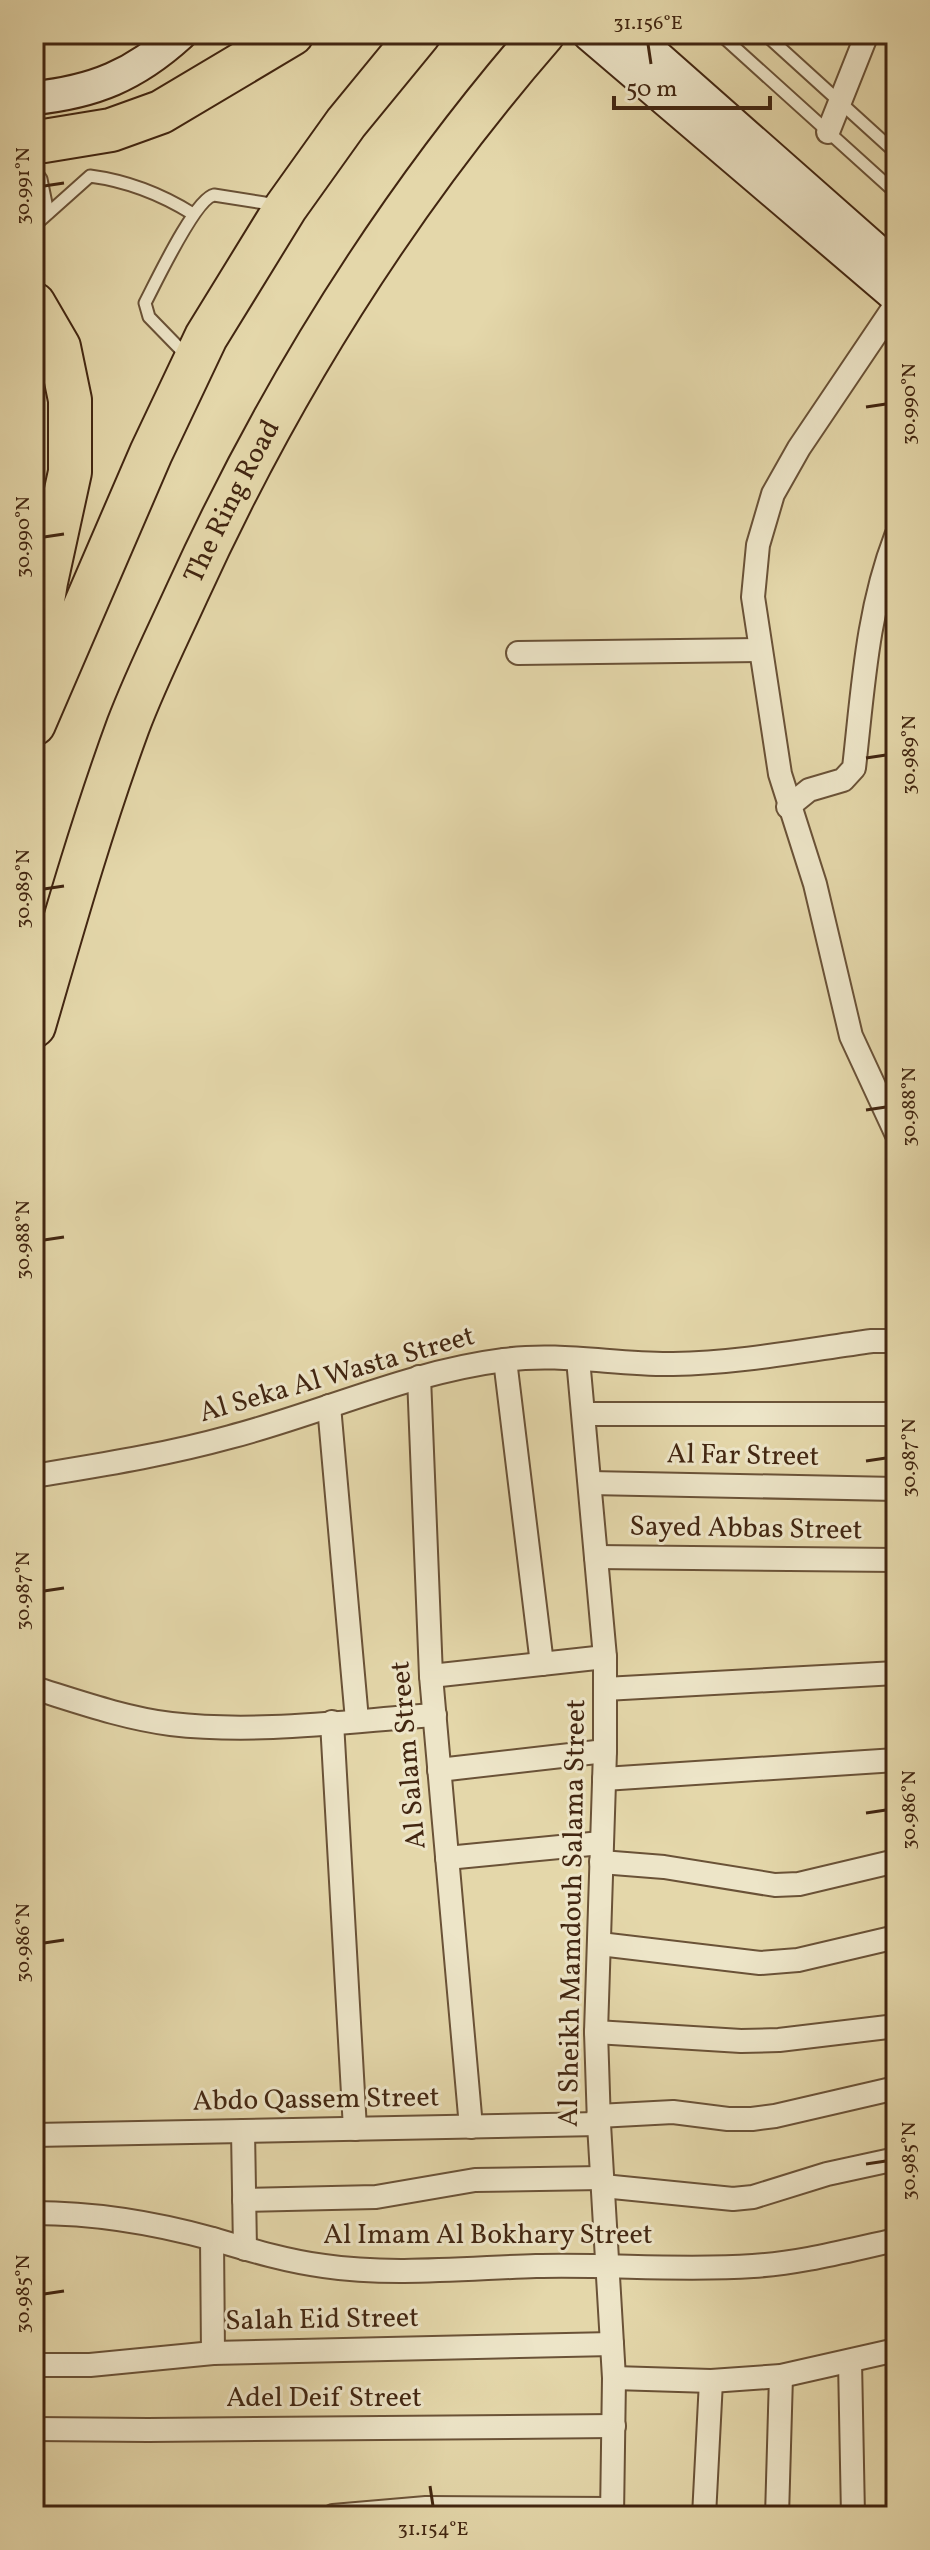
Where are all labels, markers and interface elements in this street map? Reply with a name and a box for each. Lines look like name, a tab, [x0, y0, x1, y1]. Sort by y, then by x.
text: 31.156°E	[613, 10, 683, 38]
scale bar	[614, 60, 770, 110]
text: 50 m	[626, 73, 678, 107]
text: 30.991°N	[10, 147, 38, 225]
text: 30.990°N	[896, 363, 924, 445]
street label: The Ring Road	[175, 413, 290, 590]
text: 30.990°N	[10, 496, 38, 578]
text: 30.989°N	[896, 715, 924, 795]
text: 30.989°N	[10, 849, 38, 929]
text: 30.988°N	[896, 1067, 924, 1147]
text: 30.988°N	[10, 1200, 38, 1280]
street label: Al Seka Al Wasta Street	[195, 1317, 479, 1433]
text: 30.987°N	[896, 1418, 924, 1498]
street label: Al Far Street	[666, 1435, 820, 1477]
street label: Sayed Abbas Street	[629, 1507, 863, 1551]
text: 30.987°N	[10, 1551, 38, 1631]
street label: Al Salam Street	[381, 1659, 437, 1851]
street label: Al Sheikh Mamdouh Salama Street	[550, 1699, 596, 2127]
text: 30.986°N	[896, 1770, 924, 1850]
text: 30.986°N	[10, 1903, 38, 1983]
street label: Abdo Qassem Street	[192, 2078, 440, 2122]
text: 30.985°N	[896, 2121, 924, 2200]
street label: Al Imam Al Bokhary Street	[323, 2216, 653, 2255]
text: 30.985°N	[10, 2254, 38, 2333]
street label: Salah Eid Street	[225, 2299, 419, 2341]
street label: Adel Deif Street	[226, 2379, 422, 2418]
text: 31.154°E	[398, 2516, 468, 2544]

